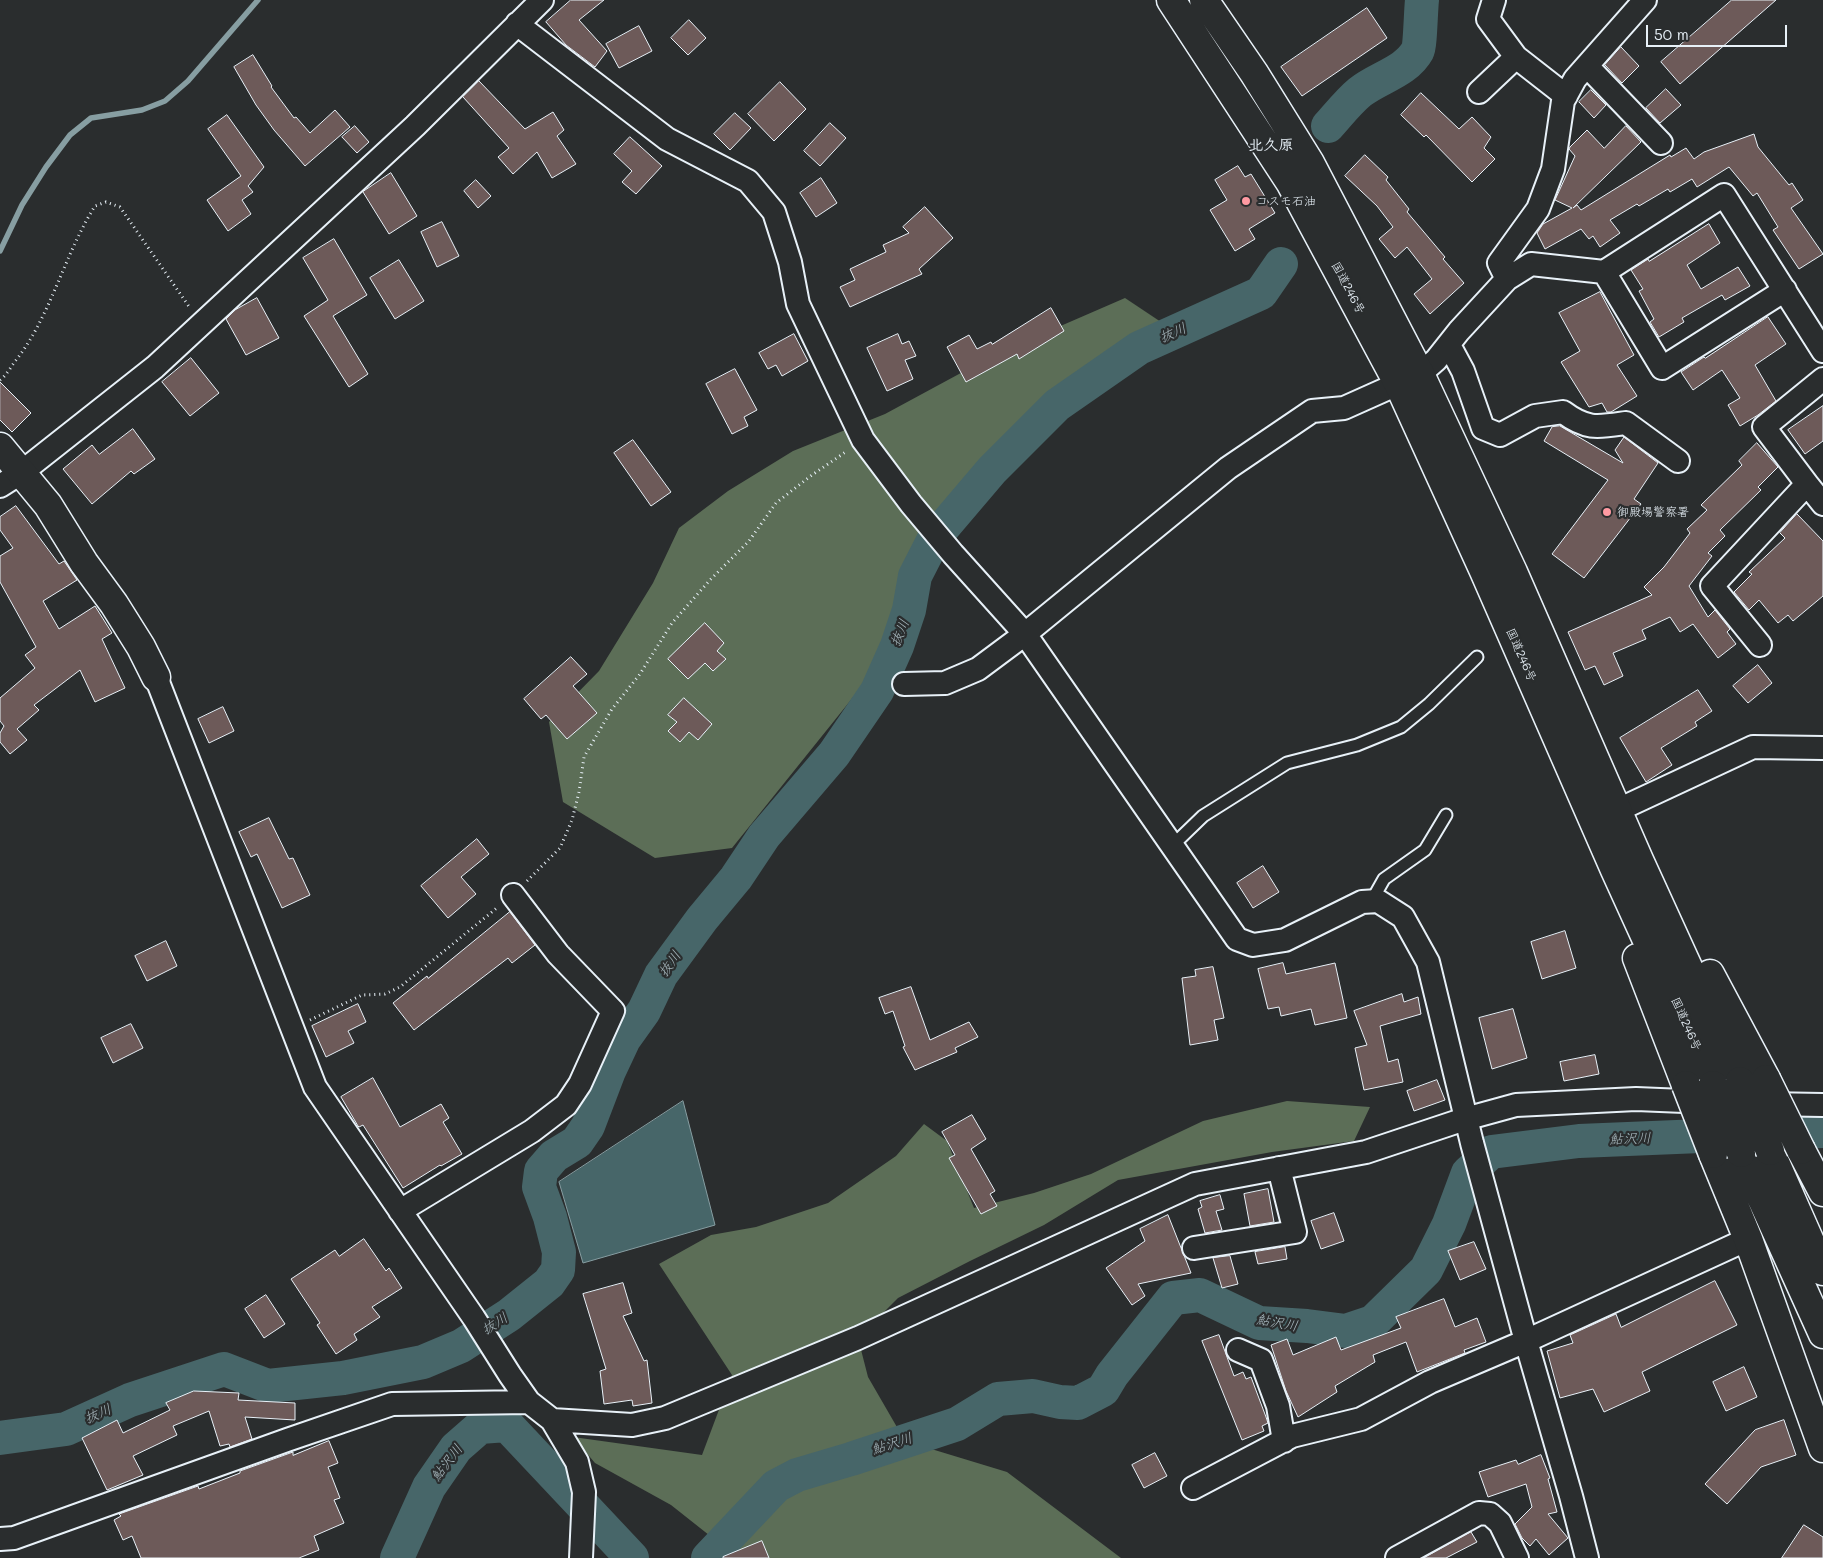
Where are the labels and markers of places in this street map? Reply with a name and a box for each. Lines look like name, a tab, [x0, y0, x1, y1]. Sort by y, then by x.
place label: コスモ石油	[1256, 194, 1316, 208]
marker: コスモ石油	[1240, 195, 1252, 207]
place label: 御殿場警察署	[1617, 505, 1689, 519]
marker: 御殿場警察署	[1601, 506, 1613, 518]

